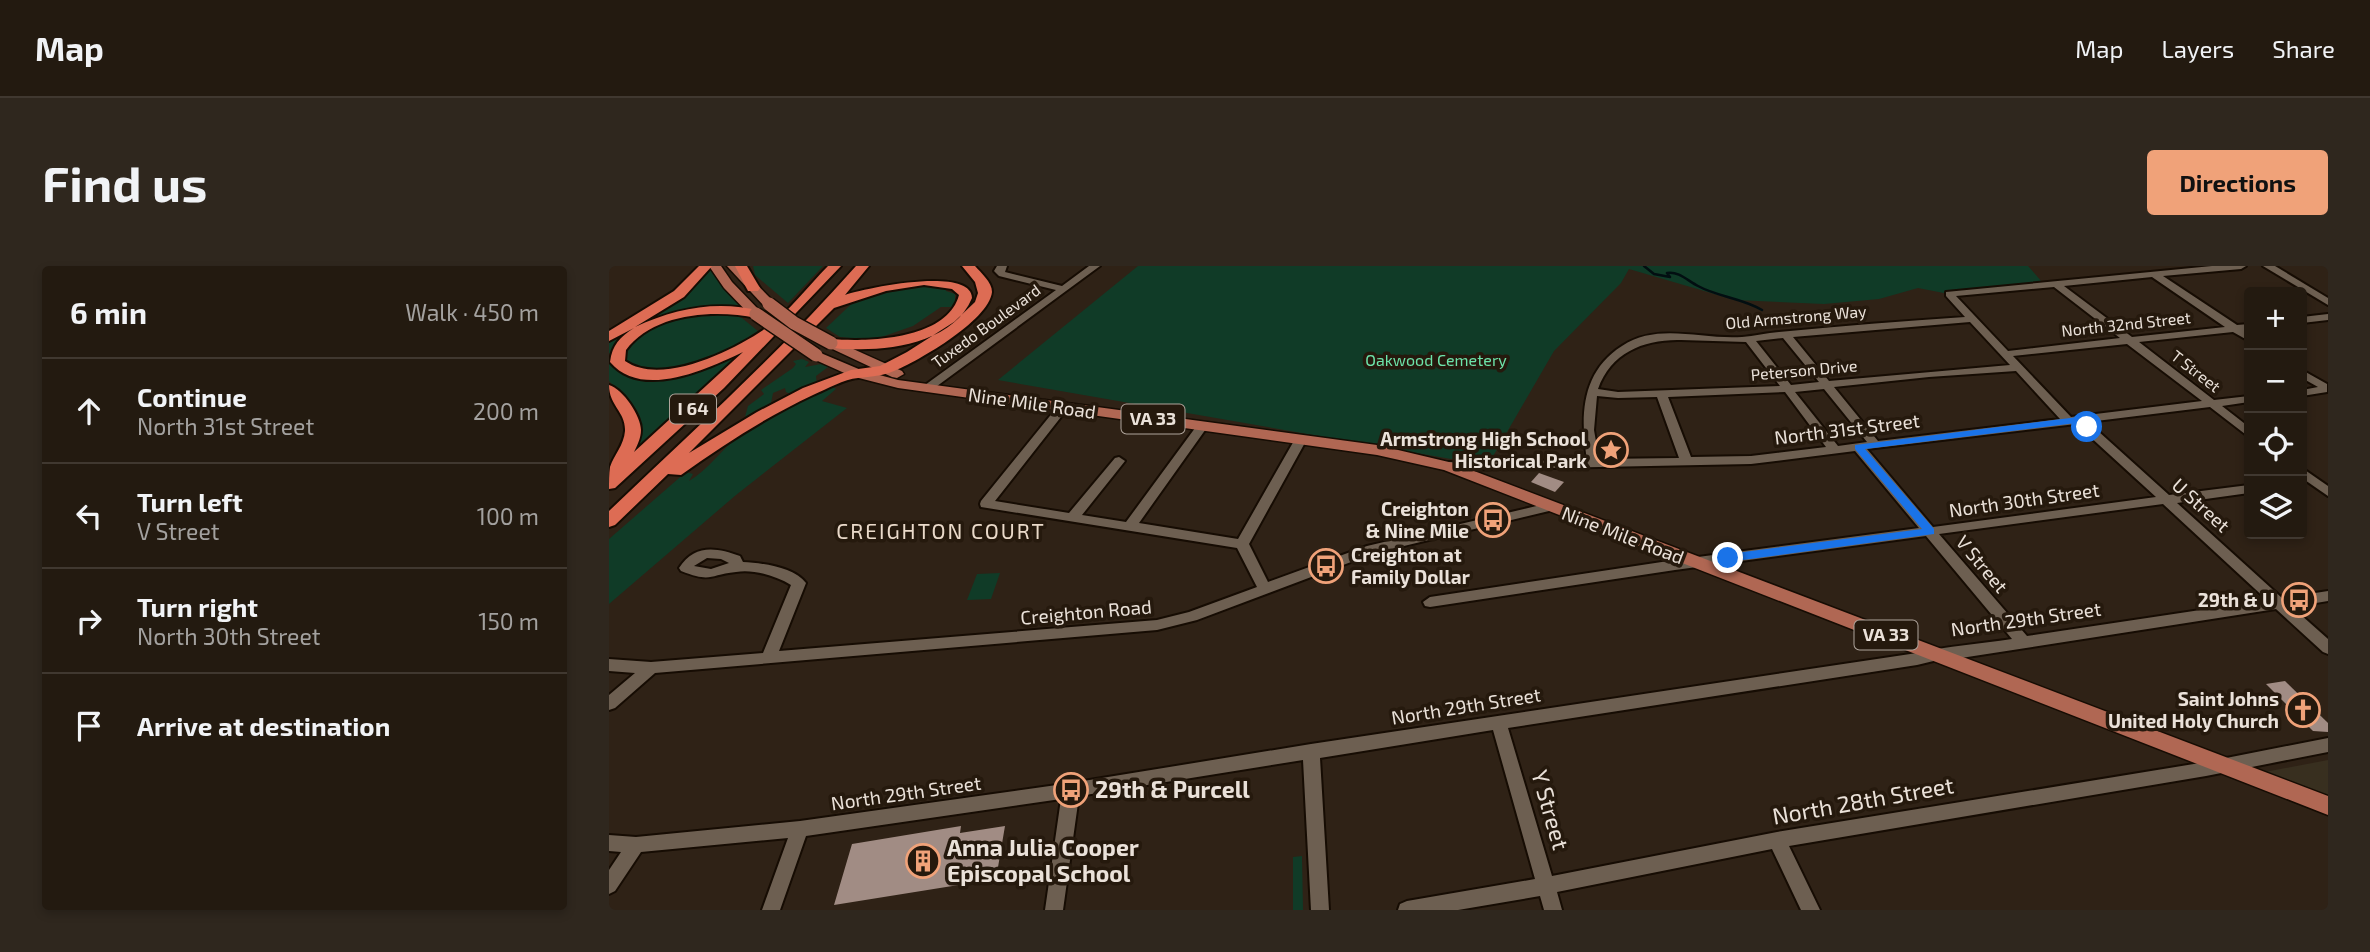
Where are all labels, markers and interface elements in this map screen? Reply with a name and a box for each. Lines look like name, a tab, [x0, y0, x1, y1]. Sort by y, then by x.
text: Map	[35, 28, 104, 68]
text: Map	[2075, 34, 2123, 63]
text: Layers	[2161, 34, 2234, 63]
text: Share	[2272, 34, 2335, 63]
button: Directions	[2147, 150, 2328, 215]
text: Find us	[42, 153, 207, 212]
street label: Tuxedo Boulevard	[928, 280, 1044, 371]
map controls	[2244, 287, 2307, 539]
button: +	[2244, 287, 2307, 350]
text: 6 min	[70, 294, 147, 330]
text: Walk · 450 m	[405, 298, 539, 326]
street label: Old Armstrong Way	[1725, 301, 1868, 332]
street label: North 32nd Street	[2060, 307, 2192, 340]
street label: T Street	[2168, 346, 2225, 396]
park label: Oakwood Cemetery	[1365, 350, 1507, 369]
button: −	[2244, 350, 2307, 413]
street label: Peterson Drive	[1750, 355, 1858, 384]
text: Continue	[137, 381, 247, 412]
street label: Nine Mile Road	[967, 382, 1097, 423]
icon: ahead	[70, 392, 108, 430]
road number: I 64	[670, 394, 716, 424]
text: 200 m	[473, 397, 539, 425]
road number: VA 33	[1121, 404, 1185, 434]
street label: North 31st Street	[1773, 408, 1921, 449]
route start	[2071, 411, 2102, 442]
text: North 31st Street	[137, 412, 314, 440]
button: locate	[2244, 413, 2307, 476]
place label: Armstrong High School Historical Park	[1380, 427, 1588, 472]
place icon: Armstrong High School Historical Park	[1592, 431, 1630, 469]
street label: U Street	[2168, 473, 2235, 536]
button: layers	[2244, 476, 2307, 539]
street label: North 30th Street	[1947, 478, 2101, 521]
text: Turn left	[137, 486, 243, 517]
icon: left	[70, 497, 108, 535]
place label: Creighton & Nine Mile	[1366, 497, 1469, 542]
bus stop icon: Creighton & Nine Mile	[1474, 501, 1512, 539]
street label: Nine Mile Road	[1559, 501, 1687, 568]
text: 100 m	[477, 502, 539, 530]
text: V Street	[137, 517, 220, 545]
district label: CREIGHTON COURT	[836, 518, 1046, 543]
street label: V Street	[1952, 530, 2013, 597]
route end	[1712, 542, 1743, 573]
place label: Creighton at Family Dollar	[1351, 543, 1470, 589]
bus stop icon: Creighton at Family Dollar	[1307, 547, 1345, 585]
bus stop icon: 29th & U	[2280, 581, 2318, 619]
place label: 29th & U	[2198, 588, 2275, 611]
text: Turn right	[137, 591, 258, 622]
street label: Creighton Road	[1019, 594, 1153, 629]
street label: North 29th Street	[1949, 597, 2102, 640]
icon: right	[70, 602, 108, 640]
text: 150 m	[478, 607, 539, 635]
road number: VA 33	[1855, 620, 1917, 650]
text: North 30th Street	[137, 622, 321, 650]
street label: North 29th Street	[1389, 682, 1542, 729]
place label: Saint Johns United Holy Church	[2108, 687, 2279, 733]
church icon: Saint Johns United Holy Church	[2284, 691, 2322, 729]
icon: arrive	[70, 707, 108, 745]
text: Arrive at destination	[137, 710, 390, 741]
street label: Y Street	[1526, 767, 1576, 853]
street label: North 28th Street	[1770, 770, 1956, 830]
street label: North 29th Street	[829, 771, 982, 814]
bus stop icon: 29th & Purcell	[1052, 771, 1090, 809]
place label: 29th & Purcell	[1095, 775, 1250, 803]
place label: Anna Julia Cooper Episcopal School	[947, 833, 1139, 887]
building icon: Anna Julia Cooper Episcopal School	[904, 842, 942, 880]

